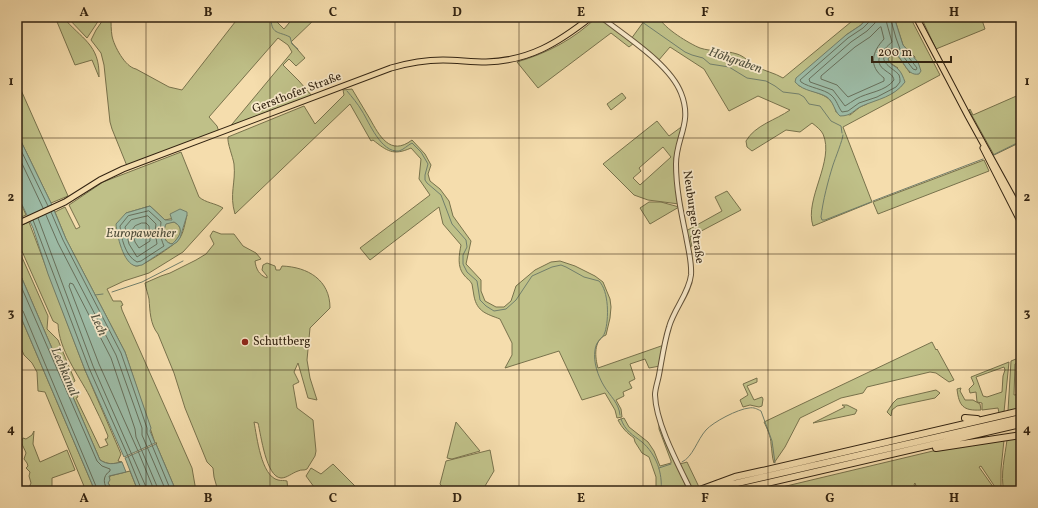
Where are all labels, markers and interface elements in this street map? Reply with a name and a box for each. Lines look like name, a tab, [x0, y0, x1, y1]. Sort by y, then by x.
text: A	[79, 4, 89, 22]
text: B	[204, 4, 213, 22]
text: C	[329, 4, 337, 22]
text: D	[452, 4, 462, 22]
text: E	[577, 4, 585, 22]
text: F	[701, 4, 709, 22]
text: G	[825, 4, 835, 22]
text: H	[949, 4, 959, 22]
scale bar	[872, 38, 951, 64]
water label: Höhgraben	[706, 43, 764, 79]
text: 200 m	[878, 45, 912, 61]
street label: Gersthofer Straße	[250, 69, 344, 117]
text: 1	[8, 73, 14, 91]
text: 1	[1024, 73, 1030, 91]
street label: Neuburger Straße	[679, 169, 707, 265]
text: 2	[8, 189, 15, 207]
text: 2	[1024, 189, 1031, 207]
water label: Europaweiher	[106, 225, 176, 243]
text: 3	[8, 305, 15, 323]
text: 3	[1024, 305, 1031, 323]
water label: Lech	[85, 311, 111, 340]
place label: Schuttberg	[253, 334, 310, 350]
marker: Schuttberg	[240, 337, 250, 347]
water label: Lechkanal	[46, 345, 83, 400]
text: 4	[7, 421, 15, 439]
text: 4	[1023, 421, 1031, 439]
text: A	[79, 490, 89, 508]
text: B	[204, 490, 213, 508]
text: C	[329, 490, 337, 508]
text: D	[452, 490, 462, 508]
text: E	[577, 490, 585, 508]
text: F	[701, 490, 709, 508]
text: G	[825, 490, 835, 508]
text: H	[949, 490, 959, 508]

